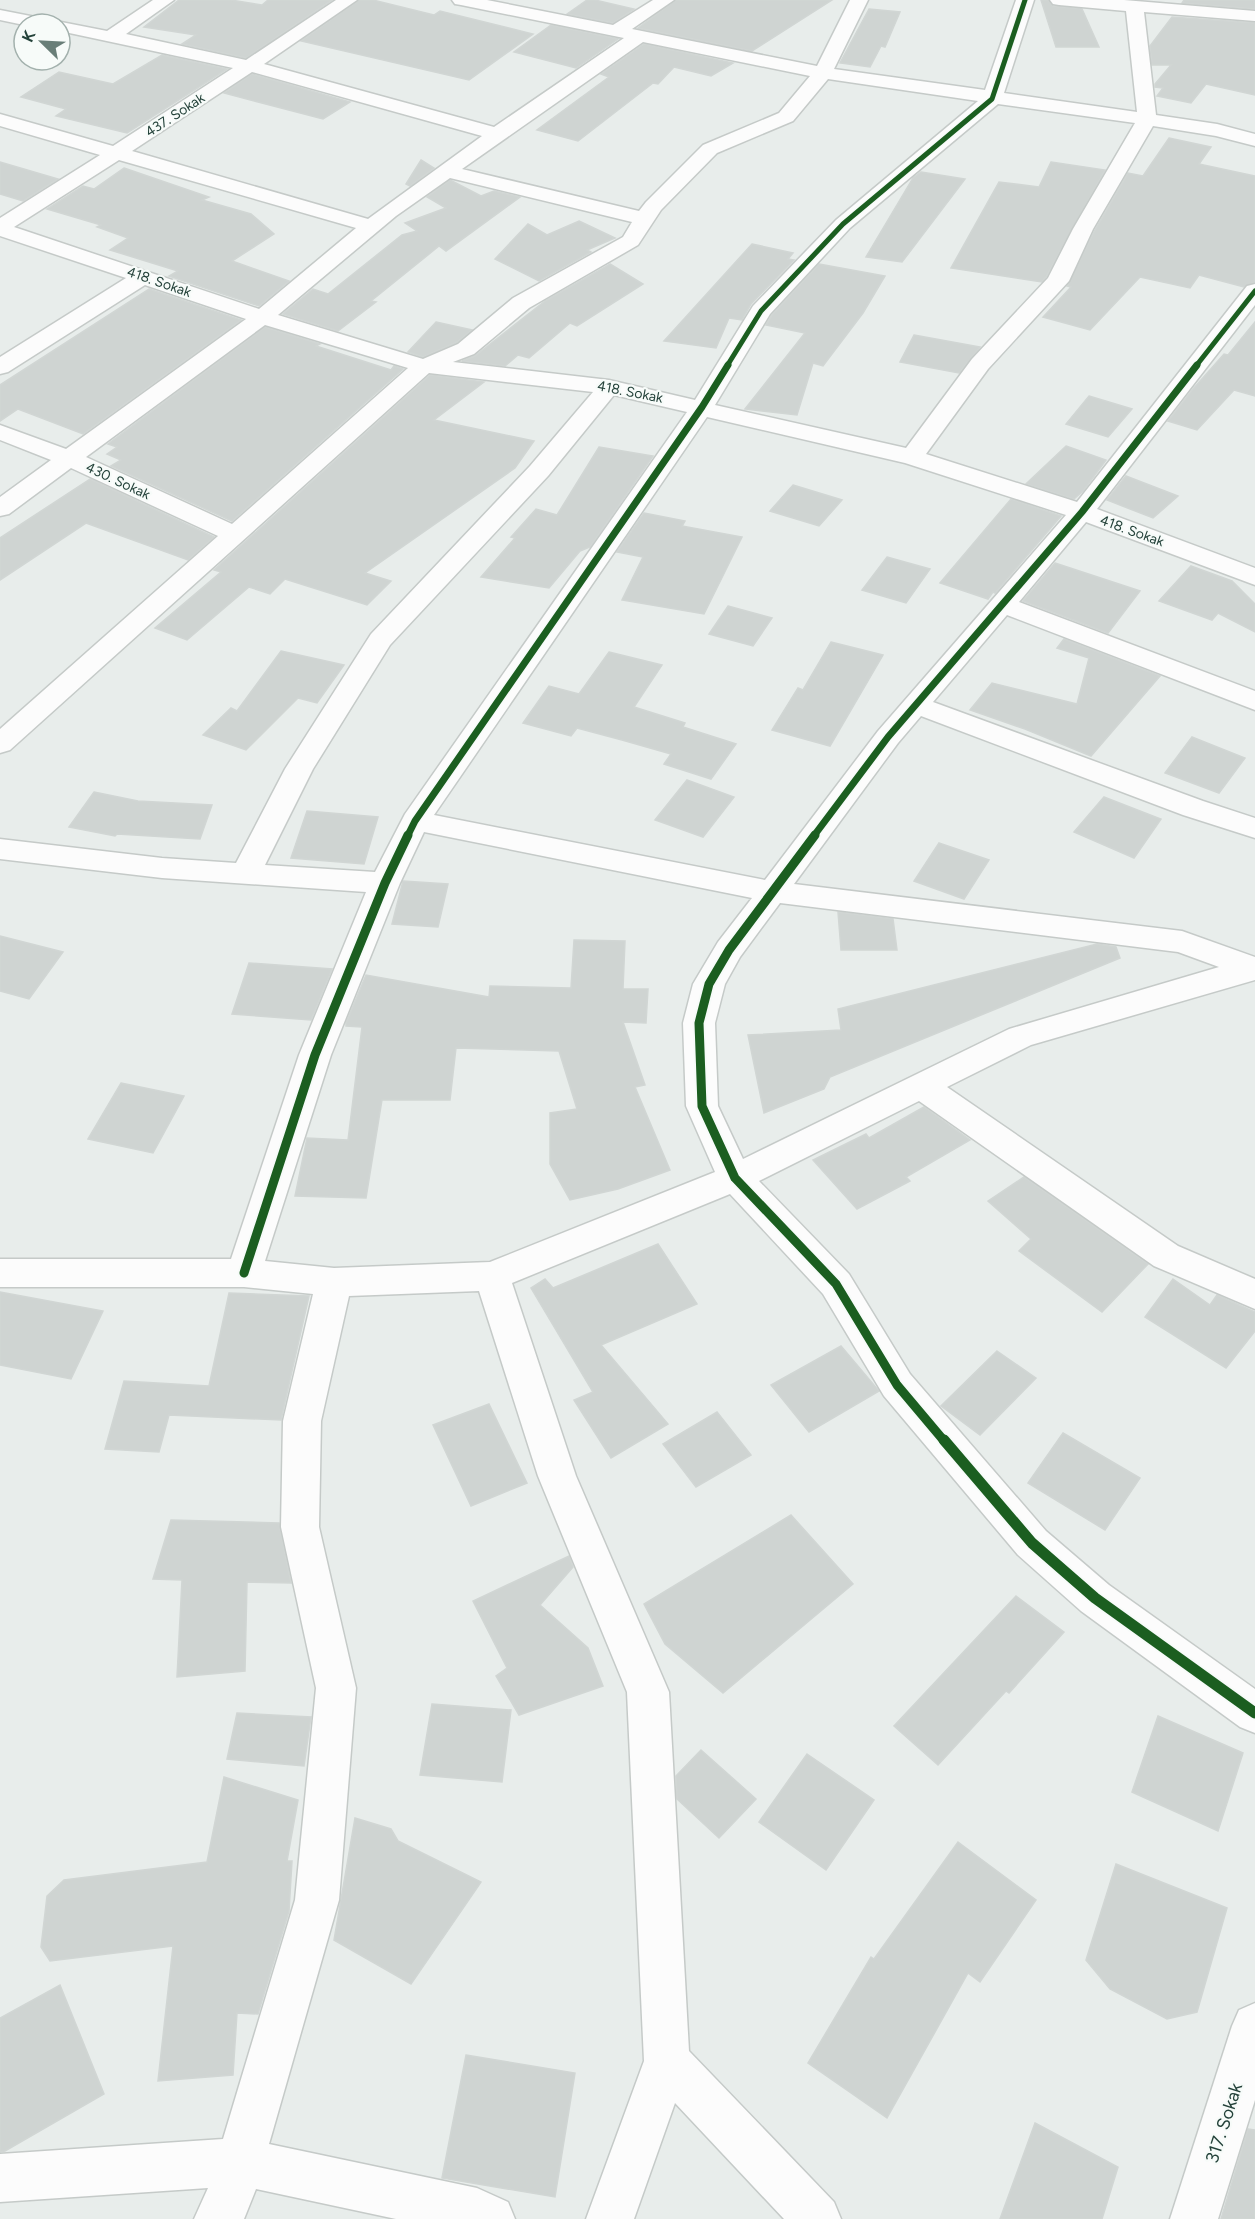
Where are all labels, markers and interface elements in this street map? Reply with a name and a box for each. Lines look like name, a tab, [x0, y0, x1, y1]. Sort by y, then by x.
north arrow	[12, 12, 72, 72]
text: K	[18, 27, 40, 45]
street label: 437. Sokak	[142, 89, 208, 141]
street label: 418. Sokak	[125, 263, 194, 301]
street label: 418. Sokak	[596, 377, 665, 407]
street label: 430. Sokak	[83, 459, 153, 503]
street label: 418. Sokak	[1098, 512, 1166, 550]
street label: 317. Sokak	[1201, 2080, 1247, 2166]

